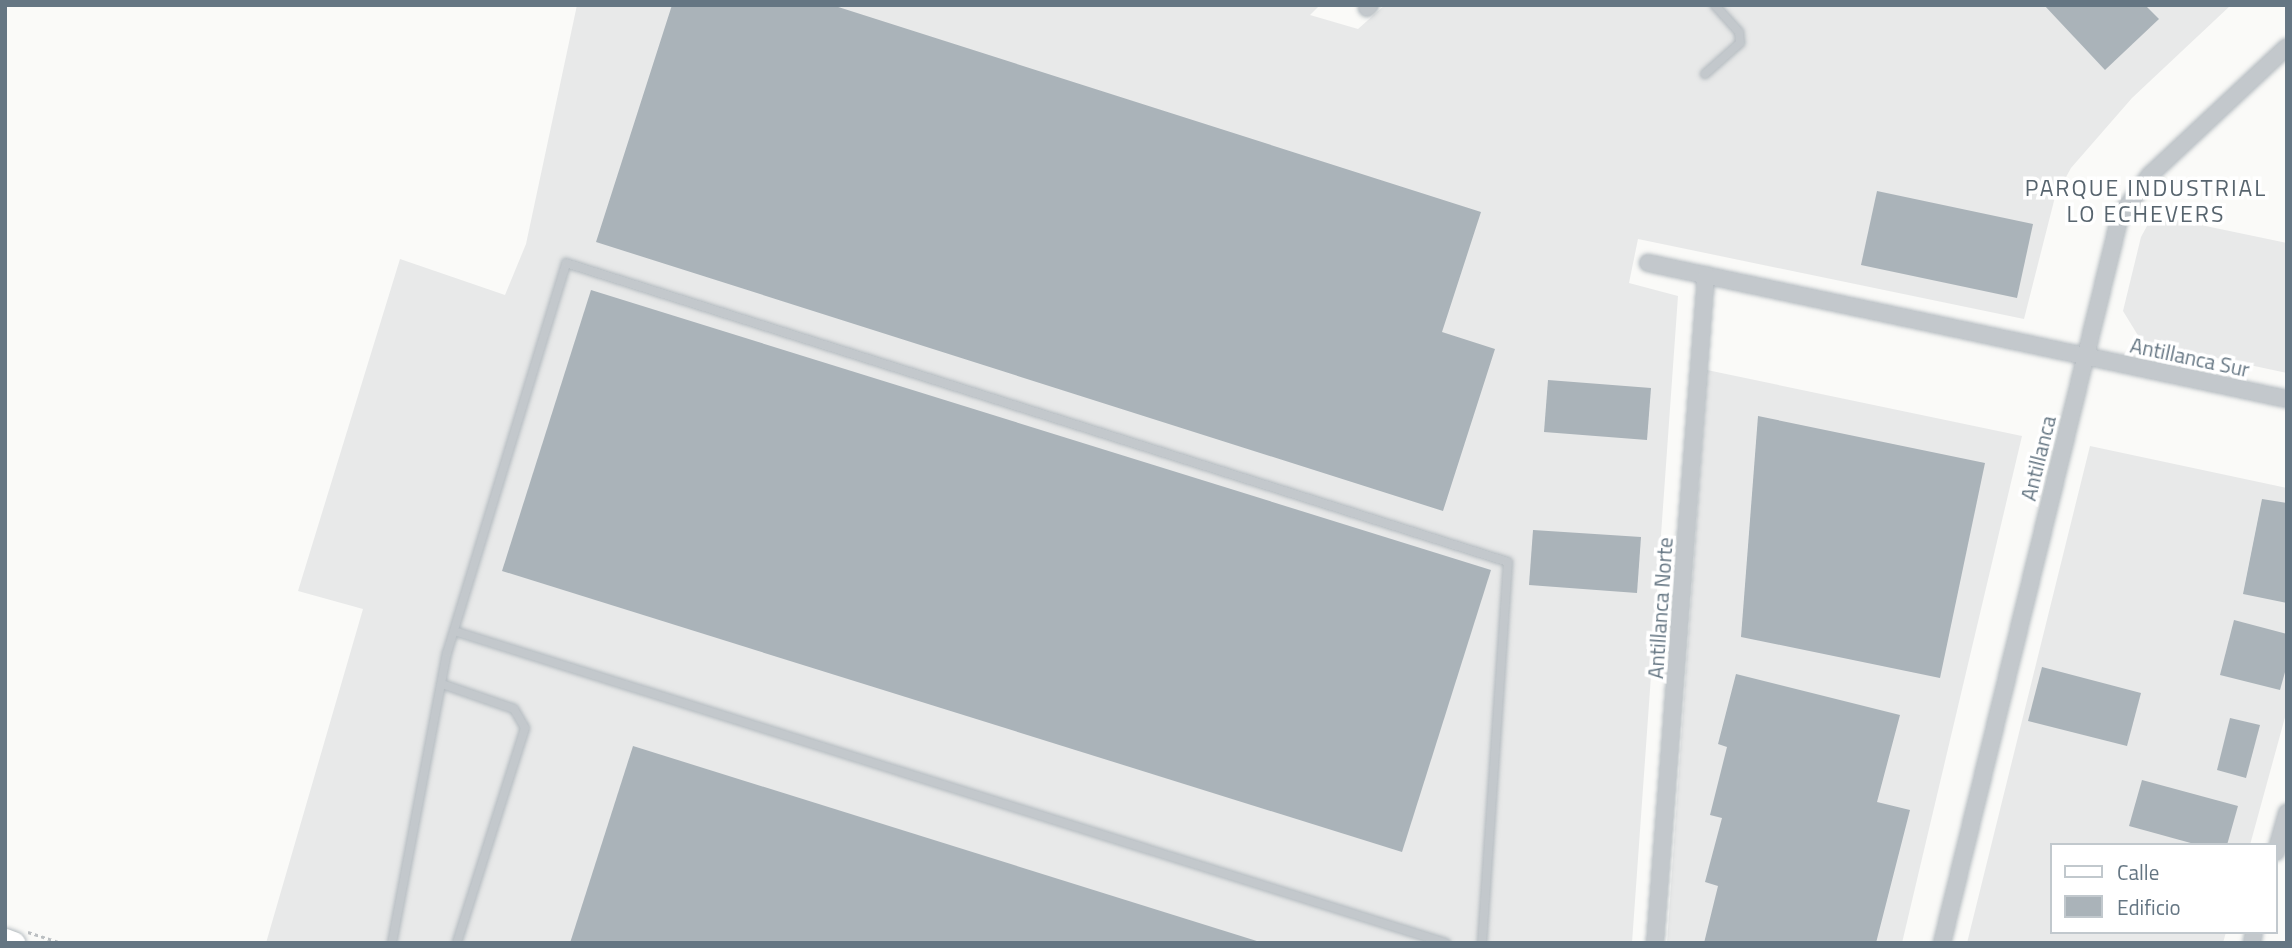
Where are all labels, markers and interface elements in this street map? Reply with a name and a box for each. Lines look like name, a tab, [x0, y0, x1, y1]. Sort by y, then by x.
district label: PARQUE INDUSTRIAL LO ECHEVERS	[2027, 174, 2265, 228]
street label: Antillanca Sur	[2128, 332, 2252, 382]
street label: Antillanca	[2015, 413, 2061, 503]
street label: Antillanca Norte	[1642, 536, 1678, 680]
legend	[2050, 843, 2278, 934]
text: Calle	[2117, 856, 2159, 888]
text: Edificio	[2117, 891, 2181, 923]

